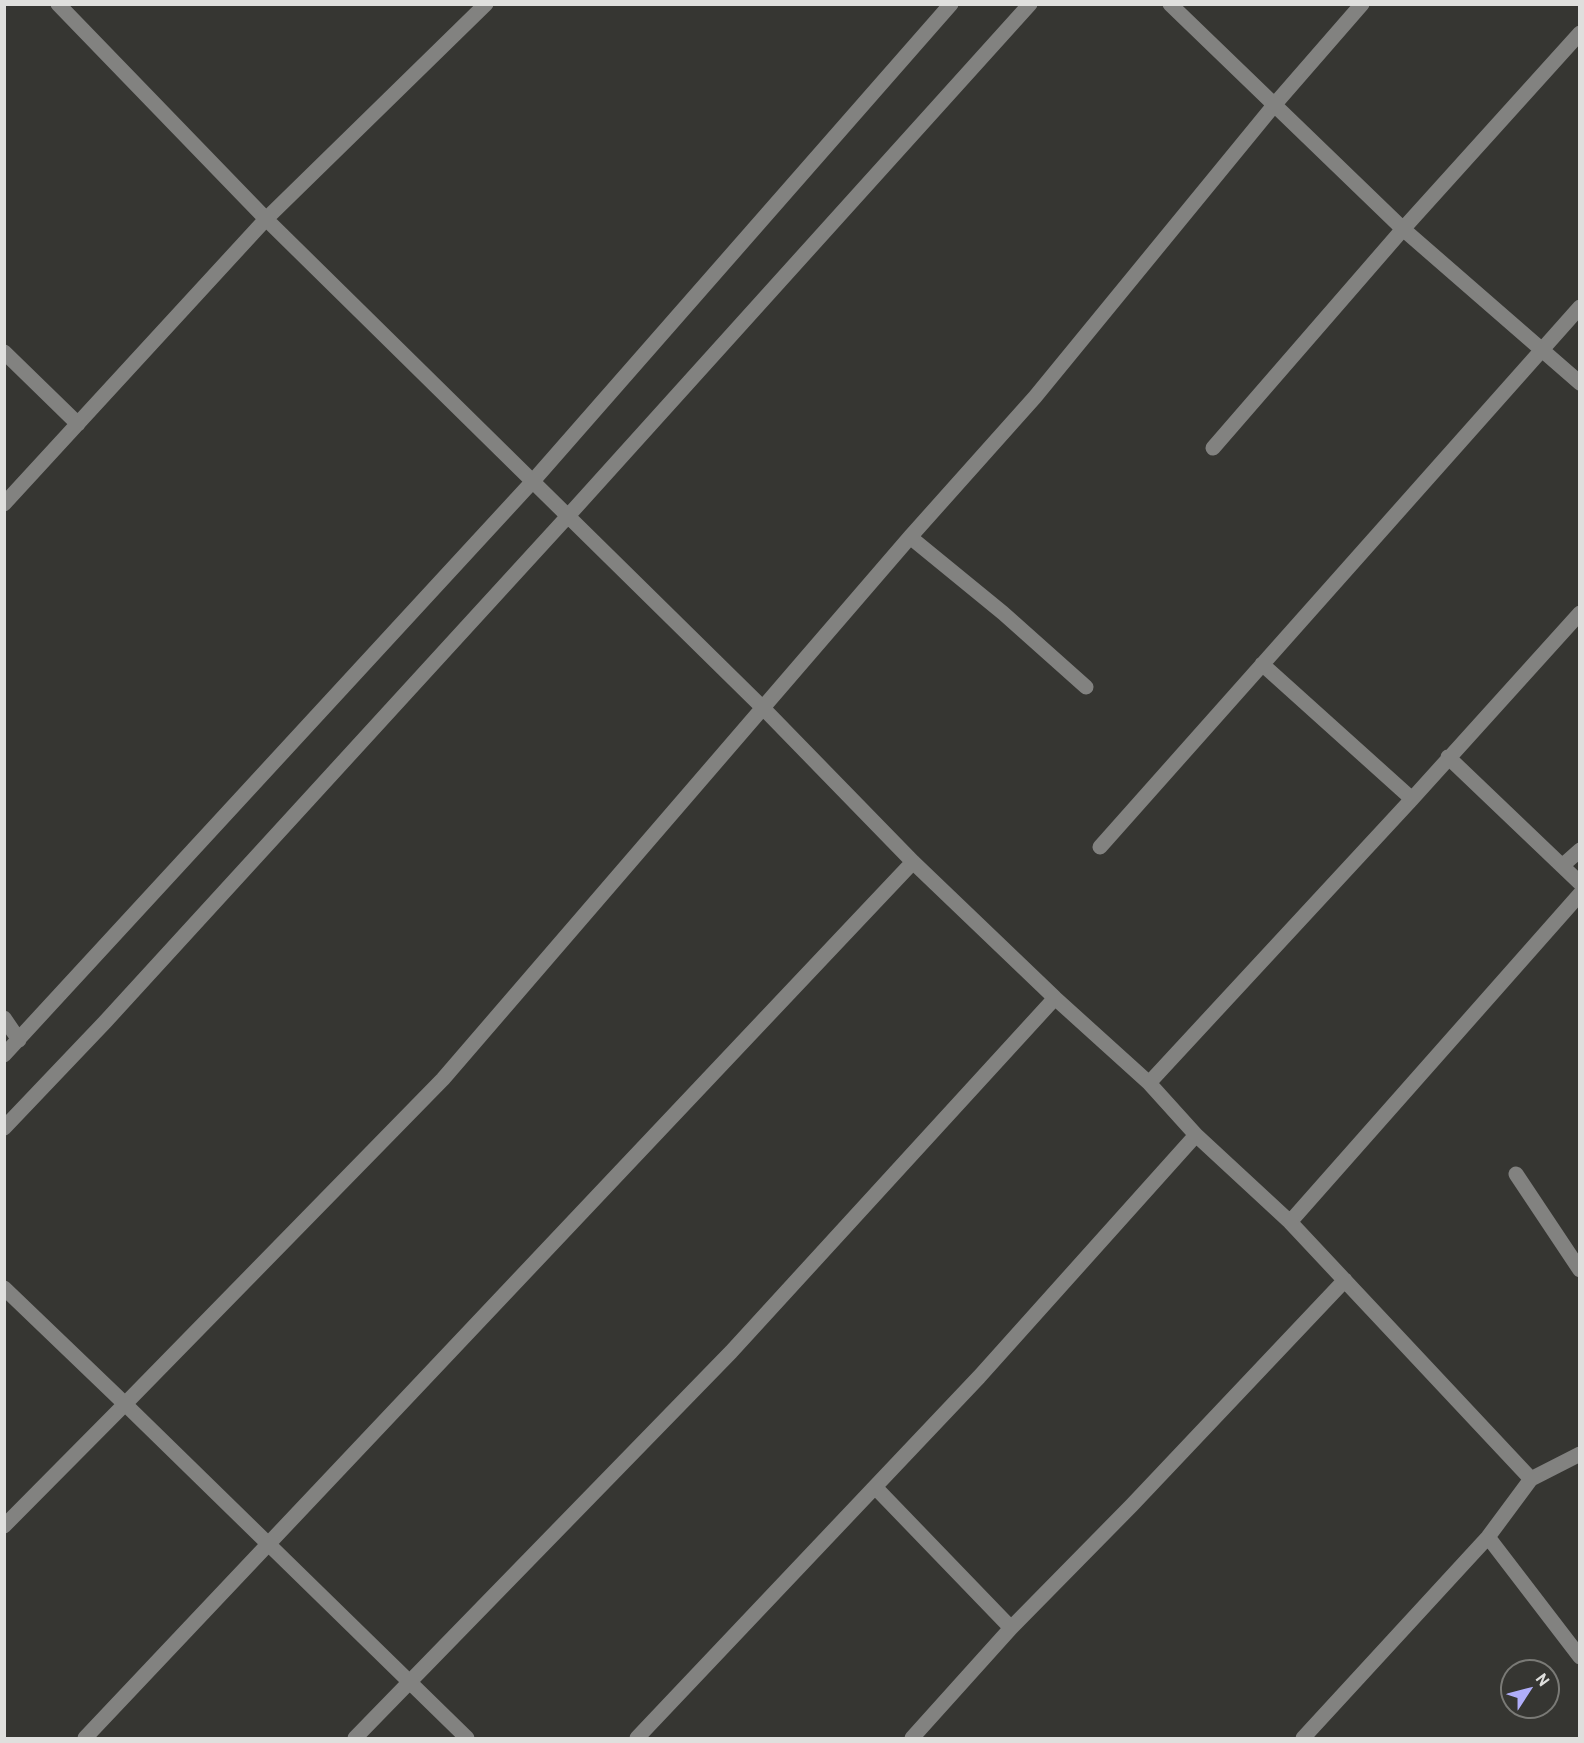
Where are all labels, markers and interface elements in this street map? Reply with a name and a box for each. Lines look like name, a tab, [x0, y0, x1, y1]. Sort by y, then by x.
north arrow	[1500, 1659, 1560, 1719]
text: N	[1533, 1669, 1554, 1689]

